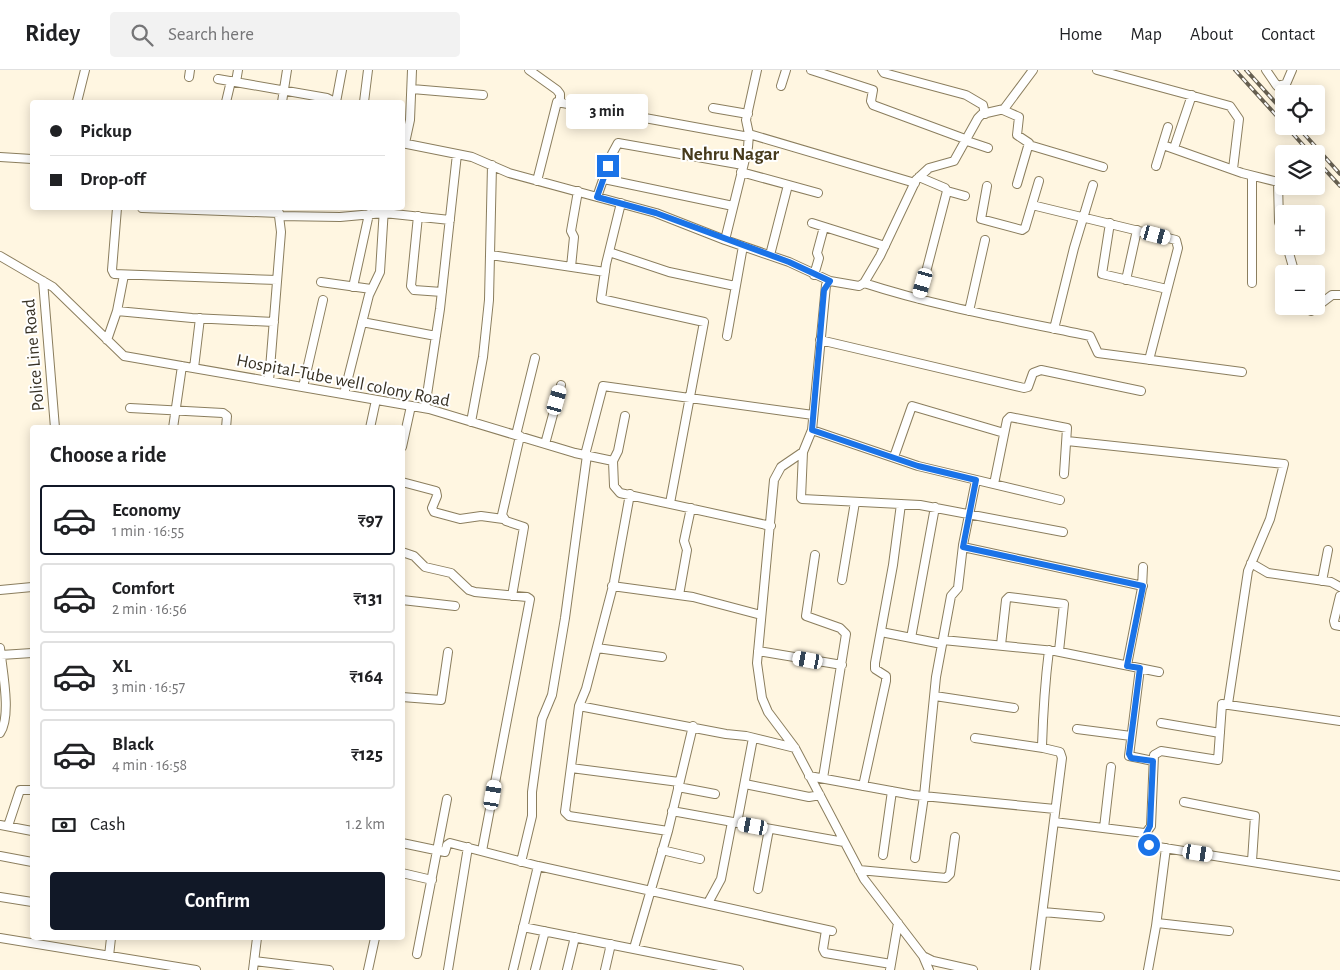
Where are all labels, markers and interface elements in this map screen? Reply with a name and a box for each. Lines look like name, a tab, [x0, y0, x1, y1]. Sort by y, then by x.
search box	[110, 12, 460, 57]
icon: search	[128, 21, 156, 49]
text: Ridey	[25, 22, 80, 46]
text: Search here	[168, 25, 254, 44]
text: Home	[1059, 26, 1102, 44]
text: Map	[1130, 26, 1162, 44]
text: About	[1190, 26, 1233, 44]
text: Contact	[1261, 26, 1315, 44]
map controls	[1275, 85, 1325, 315]
button: locate	[1275, 85, 1325, 135]
callout: 3 min	[567, 93, 649, 128]
text: 3 min	[590, 103, 624, 119]
text: Pickup	[80, 122, 132, 141]
district label: Nehru Nagar	[681, 145, 779, 164]
button: layers	[1275, 145, 1325, 195]
route end	[597, 155, 619, 177]
text: Drop-off	[80, 170, 145, 189]
button: +	[1275, 205, 1325, 255]
car	[1139, 224, 1172, 246]
button: −	[1275, 265, 1325, 315]
car	[911, 267, 934, 299]
street label: Police Line Road	[20, 298, 48, 412]
street label: Hospital-Tube well colony Road	[235, 351, 451, 411]
car	[545, 384, 568, 416]
text: Choose a ride	[50, 444, 166, 466]
icon: car	[52, 498, 97, 543]
text: Economy	[112, 501, 181, 520]
text: ₹97	[358, 511, 383, 530]
text: 1 min · 16:55	[112, 523, 184, 539]
icon: car	[52, 576, 97, 621]
text: Comfort	[112, 579, 174, 598]
text: ₹131	[353, 589, 383, 608]
text: 2 min · 16:56	[112, 601, 187, 617]
car	[791, 650, 824, 670]
icon: car	[52, 654, 97, 699]
text: XL	[112, 657, 132, 676]
text: ₹164	[349, 667, 383, 686]
text: 3 min · 16:57	[112, 679, 185, 695]
icon: car	[52, 732, 97, 777]
text: Black	[112, 735, 154, 754]
text: ₹125	[351, 745, 383, 764]
text: 4 min · 16:58	[112, 757, 187, 773]
car	[483, 779, 502, 811]
icon: cash	[50, 811, 78, 839]
text: Cash	[90, 815, 126, 834]
text: 1.2 km	[346, 816, 385, 832]
car	[736, 816, 769, 836]
route start	[1138, 834, 1160, 856]
car	[1182, 843, 1213, 863]
button: Confirm	[50, 872, 385, 930]

